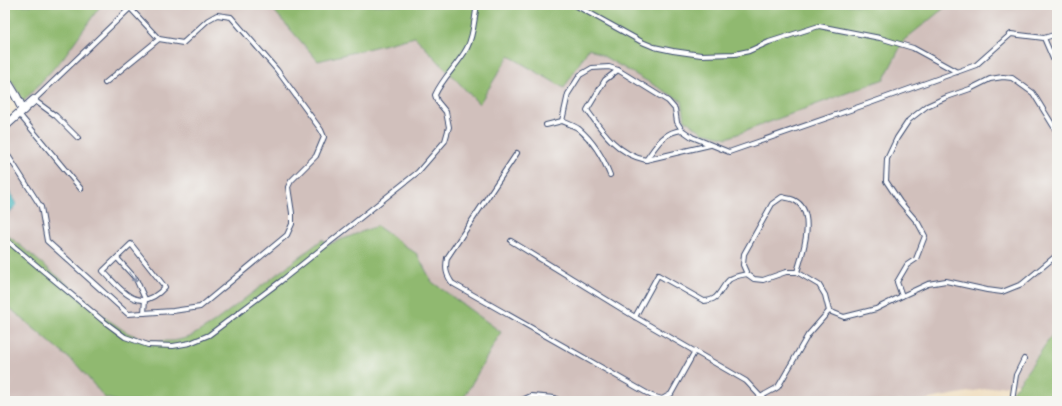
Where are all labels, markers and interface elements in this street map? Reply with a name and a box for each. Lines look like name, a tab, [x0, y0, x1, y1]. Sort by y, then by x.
one-way arrow	[129, 271, 137, 282]

